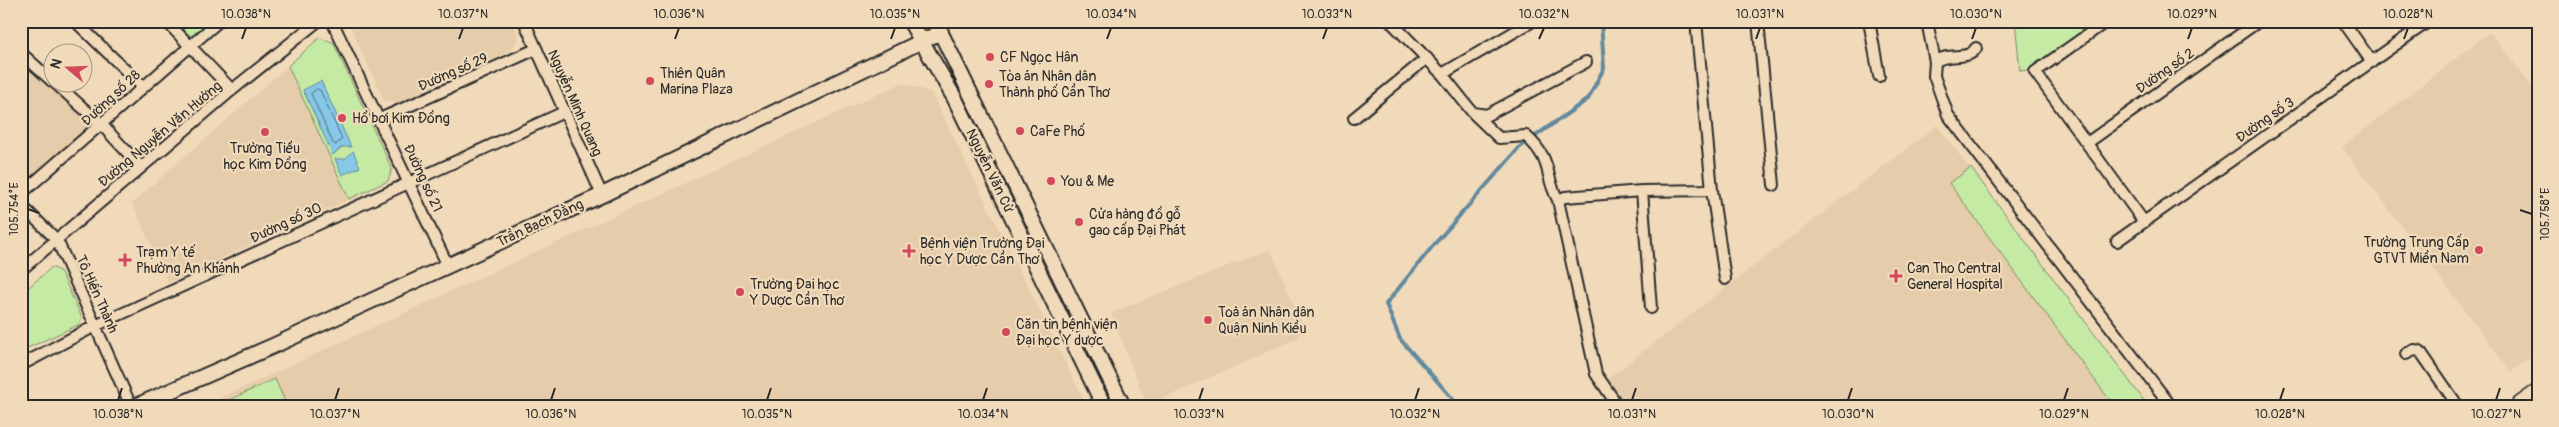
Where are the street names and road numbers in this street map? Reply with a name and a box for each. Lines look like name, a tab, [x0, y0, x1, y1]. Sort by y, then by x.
street label: Đường số 2	[2132, 44, 2198, 97]
street label: Nguyễn Minh Quang	[544, 47, 607, 159]
street label: Đường số 29	[415, 48, 491, 95]
street label: Đường số 28	[77, 66, 144, 130]
street label: Đường Nguyễn Văn Hưởng	[94, 77, 225, 191]
street label: Đường số 3	[2232, 93, 2298, 146]
street label: Nguyễn Văn Cừ	[962, 126, 1019, 216]
street label: Đường số 21	[400, 141, 447, 215]
street label: Trần Bạch Đằng	[493, 194, 586, 251]
street label: Đường số 30	[247, 198, 324, 247]
street label: Tô Hiến Thành	[72, 252, 122, 336]

